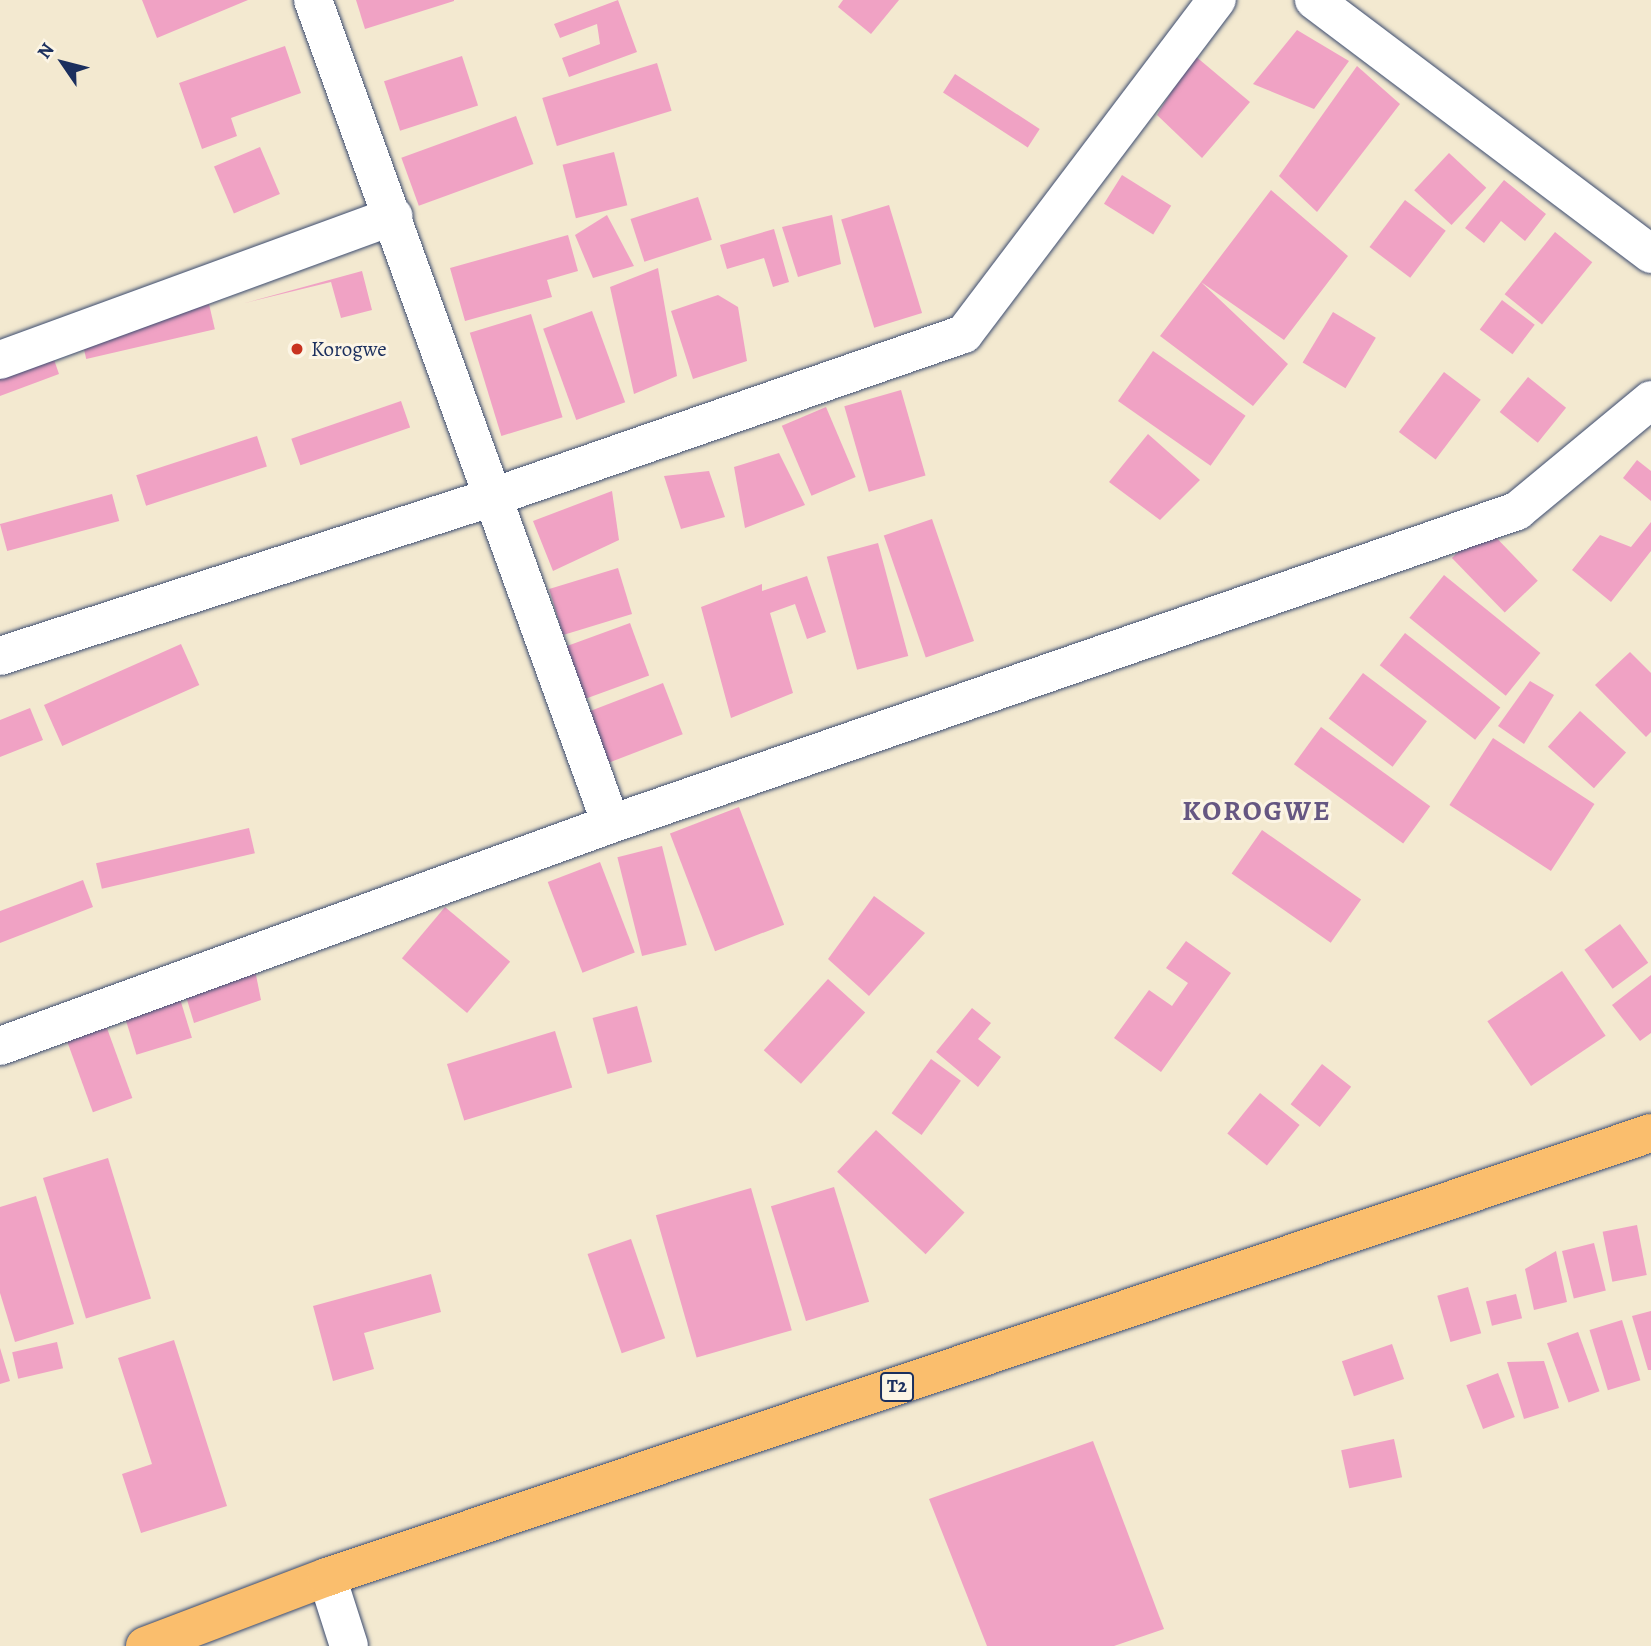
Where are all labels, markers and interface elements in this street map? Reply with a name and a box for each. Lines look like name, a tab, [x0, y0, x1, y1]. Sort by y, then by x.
north arrow	[28, 28, 98, 98]
text: N	[31, 38, 60, 64]
place label: Korogwe	[311, 336, 387, 362]
marker: Korogwe	[289, 341, 305, 357]
district label: KOROGWE	[1183, 794, 1331, 828]
road number: T2	[880, 1372, 914, 1402]

